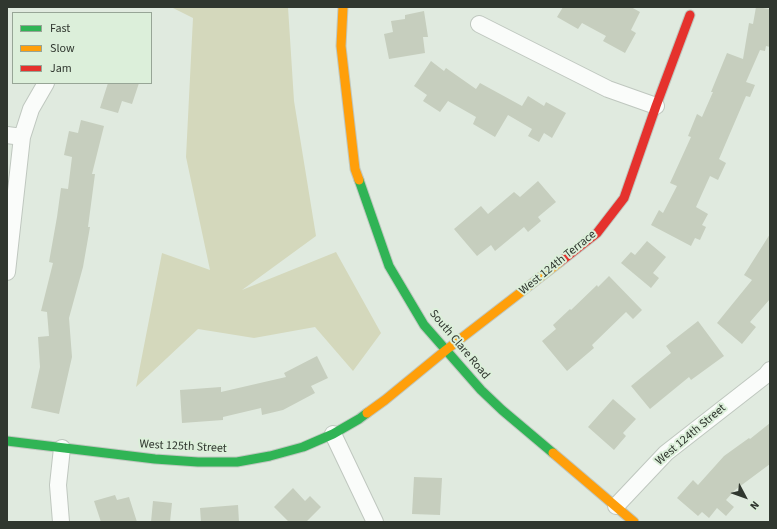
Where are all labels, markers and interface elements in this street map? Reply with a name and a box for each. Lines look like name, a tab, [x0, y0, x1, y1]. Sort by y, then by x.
legend	[12, 12, 152, 84]
text: Fast	[50, 20, 70, 37]
text: Slow	[50, 40, 75, 57]
text: Jam	[50, 60, 72, 77]
street label: West 124th Terrace	[517, 228, 599, 298]
street label: South Clare Road	[426, 307, 492, 383]
street label: West 124th Street	[653, 401, 729, 469]
street label: West 125th Street	[139, 438, 227, 456]
north arrow	[725, 477, 765, 517]
text: N	[746, 498, 763, 513]

